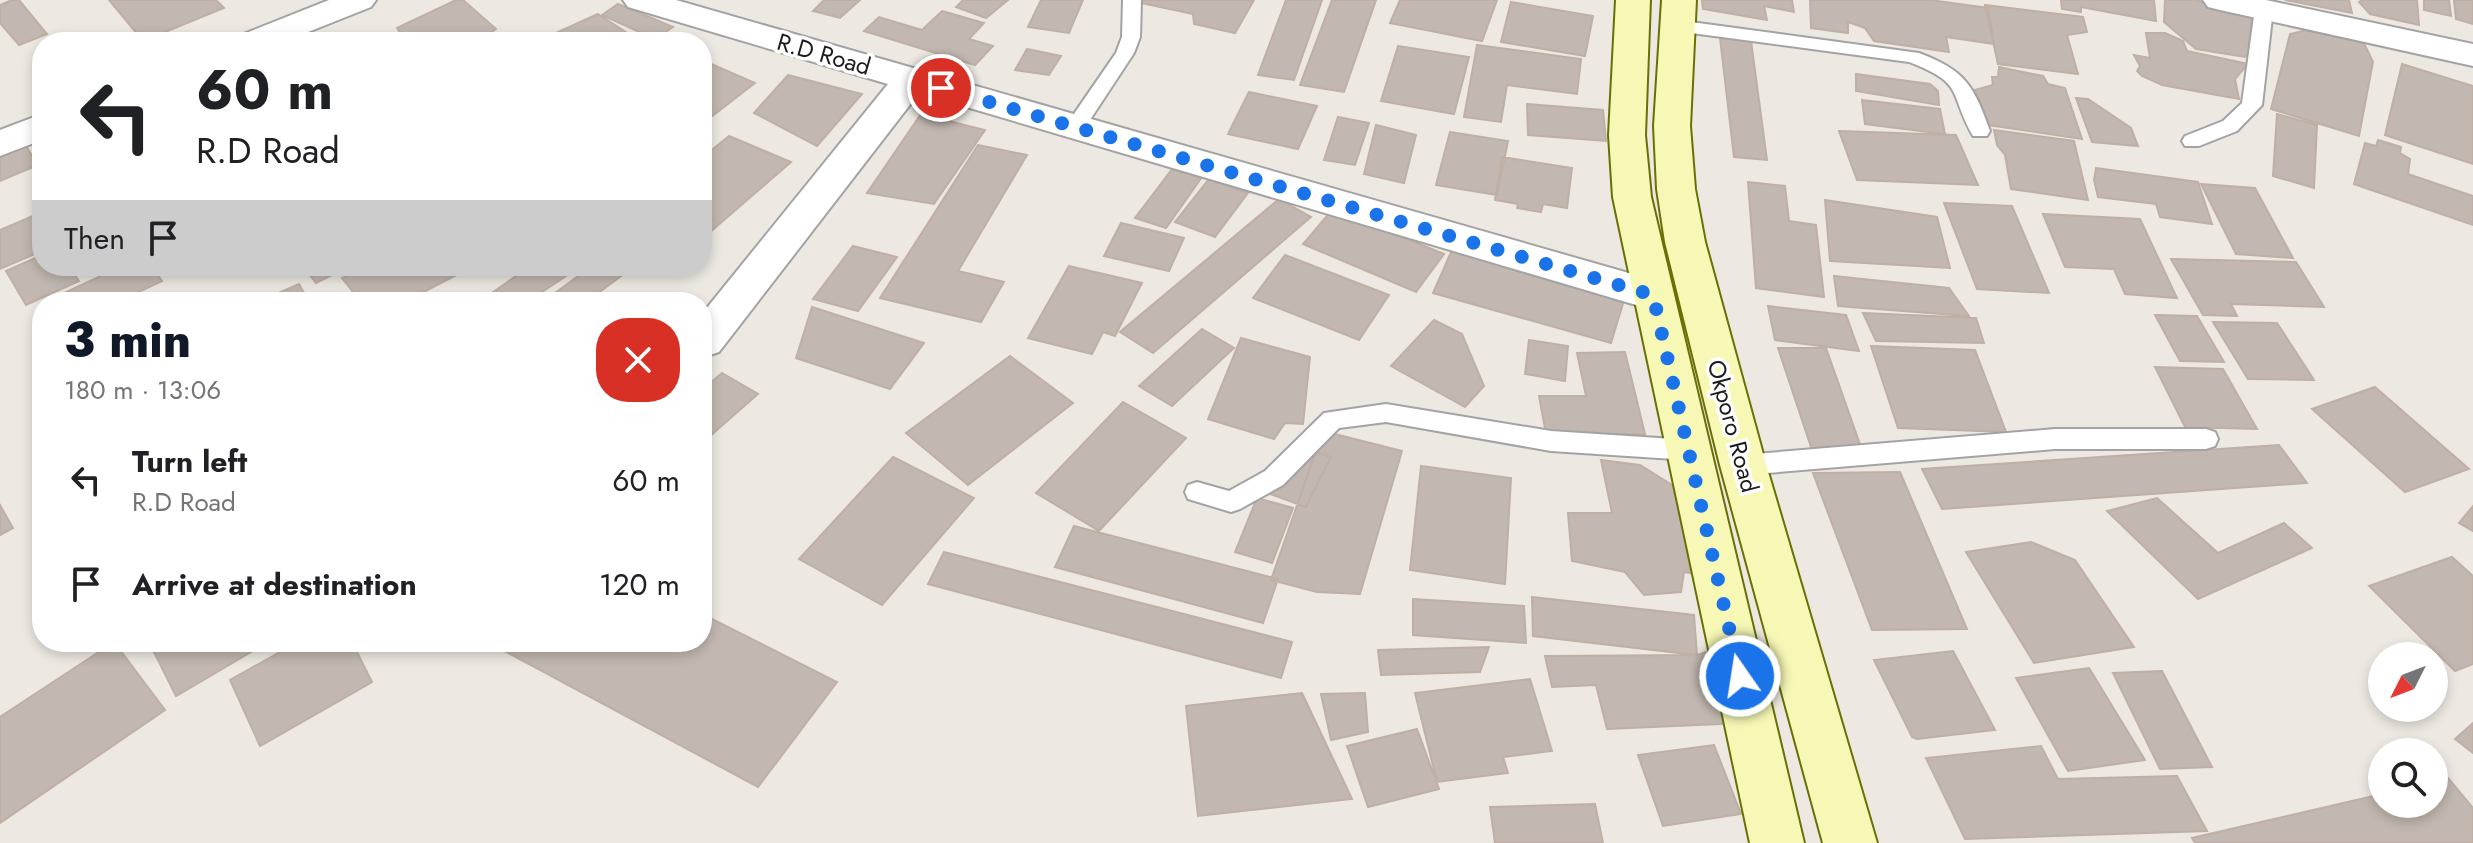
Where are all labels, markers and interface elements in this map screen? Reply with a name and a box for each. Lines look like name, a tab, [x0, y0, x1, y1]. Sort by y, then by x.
street label: R.D Road	[773, 24, 875, 84]
text: 60 m	[196, 49, 333, 130]
pin	[907, 54, 975, 122]
icon: left	[64, 64, 168, 168]
icon: arrive	[919, 66, 963, 110]
text: R.D Road	[196, 124, 340, 176]
icon: arrive	[141, 216, 185, 260]
text: Then	[64, 217, 125, 260]
text: 3 min	[64, 306, 191, 375]
button: close	[596, 318, 680, 402]
street label: Okporo Road	[1698, 356, 1768, 496]
text: 180 m · 13:06	[64, 371, 221, 409]
text: Turn left	[132, 440, 247, 483]
icon: left	[64, 458, 108, 502]
text: 60 m	[612, 459, 680, 502]
text: R.D Road	[132, 483, 236, 521]
icon: arrive	[64, 562, 108, 606]
text: Arrive at destination	[132, 563, 417, 606]
text: 120 m	[599, 563, 680, 606]
position arrow	[1698, 634, 1782, 718]
north arrow	[2368, 642, 2448, 722]
map controls	[2368, 642, 2448, 818]
button: search	[2368, 738, 2448, 818]

